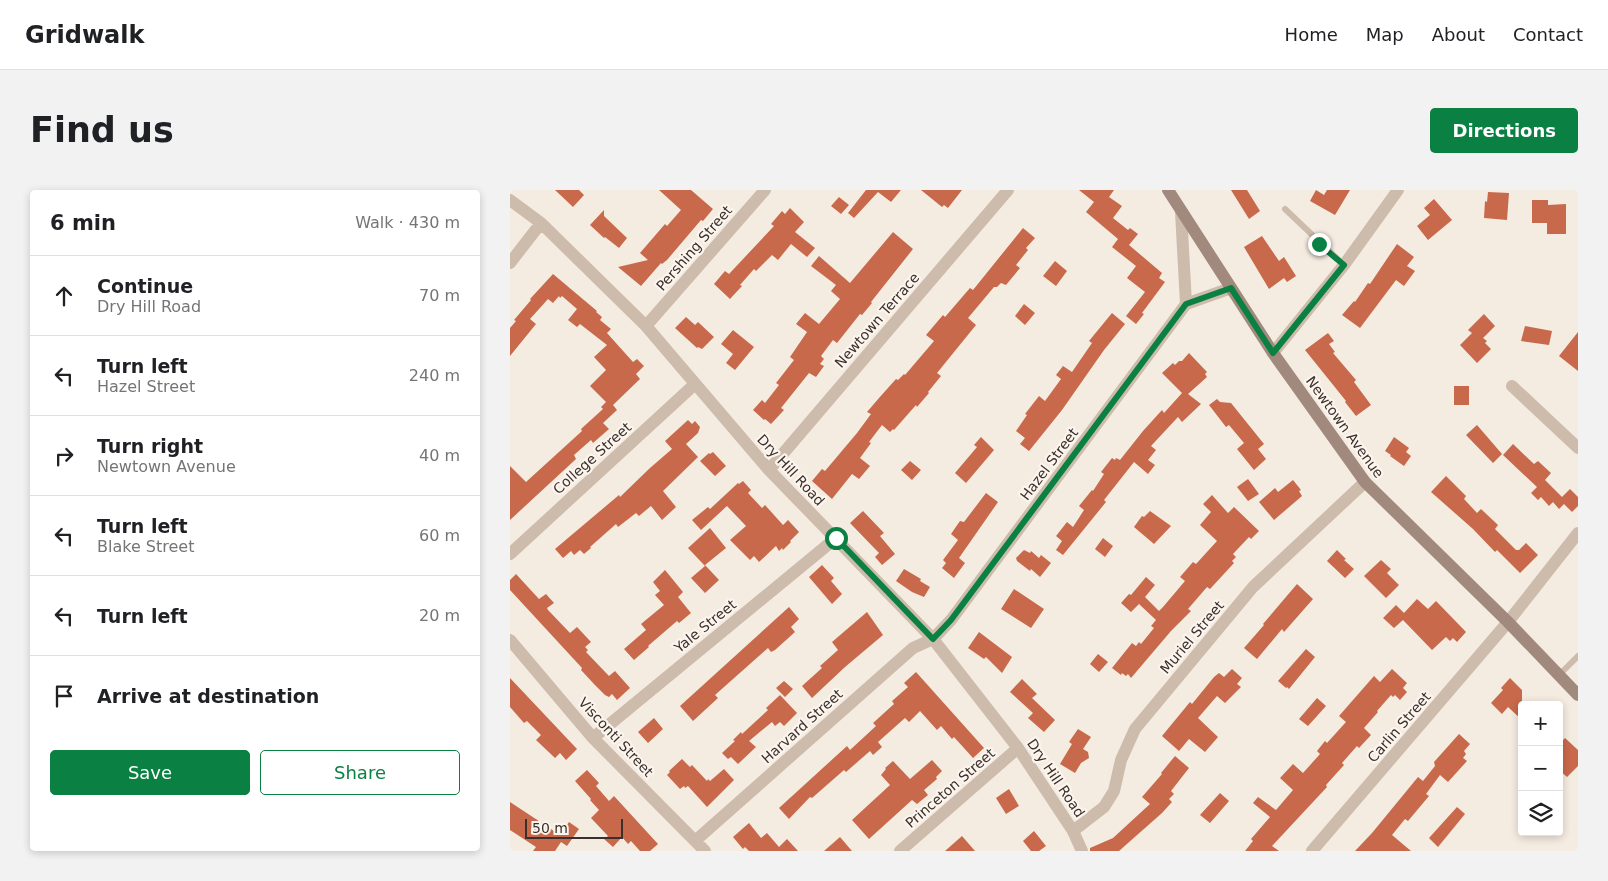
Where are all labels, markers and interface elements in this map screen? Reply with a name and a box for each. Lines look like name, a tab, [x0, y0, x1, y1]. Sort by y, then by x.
text: Gridwalk	[25, 21, 145, 49]
text: Home	[1285, 24, 1338, 45]
text: Map	[1366, 24, 1404, 45]
text: About	[1432, 24, 1485, 45]
text: Contact	[1513, 24, 1583, 45]
button: Directions	[1430, 108, 1578, 153]
text: Find us	[30, 110, 174, 150]
street label: Pershing Street	[653, 202, 736, 294]
text: 6 min	[50, 211, 116, 235]
text: Walk · 430 m	[355, 213, 460, 232]
route end	[1308, 233, 1331, 256]
street label: Newtown Terrace	[831, 269, 923, 371]
text: Continue	[97, 275, 193, 297]
icon: ahead	[50, 282, 78, 310]
text: 70 m	[419, 286, 460, 305]
text: Dry Hill Road	[97, 297, 201, 316]
text: Turn left	[97, 355, 188, 377]
icon: left	[50, 362, 78, 390]
text: 240 m	[409, 366, 460, 385]
street label: Newtown Avenue	[1303, 373, 1387, 481]
text: Hazel Street	[97, 377, 195, 396]
street label: College Street	[550, 419, 635, 497]
street label: Hazel Street	[1017, 424, 1082, 503]
street label: Dry Hill Road	[754, 431, 828, 509]
text: Turn right	[97, 435, 203, 457]
icon: right	[50, 442, 78, 470]
text: 40 m	[419, 446, 460, 465]
text: Newtown Avenue	[97, 457, 236, 476]
text: Turn left	[97, 515, 188, 537]
icon: left	[50, 522, 78, 550]
text: 60 m	[419, 526, 460, 545]
route start	[825, 527, 848, 550]
text: Blake Street	[97, 537, 194, 556]
street label: Yale Street	[670, 596, 739, 656]
street label: Muriel Street	[1157, 597, 1227, 677]
icon: left	[50, 602, 78, 630]
text: Turn left	[97, 605, 188, 627]
text: 20 m	[419, 606, 460, 625]
icon: arrive	[50, 682, 78, 710]
text: Arrive at destination	[97, 685, 319, 707]
street label: Harvard Street	[758, 685, 846, 766]
street label: Carlin Street	[1364, 688, 1434, 765]
street label: Visconti Street	[575, 694, 657, 780]
map controls	[1518, 701, 1563, 836]
button: +	[1518, 701, 1563, 746]
street label: Dry Hill Road	[1024, 736, 1088, 820]
street label: Princeton Street	[902, 745, 998, 831]
button: −	[1518, 746, 1563, 791]
button: Save	[50, 750, 250, 795]
button: Share	[260, 750, 460, 795]
button: layers	[1518, 791, 1563, 836]
scale bar	[525, 816, 622, 839]
text: 50 m	[532, 820, 568, 836]

